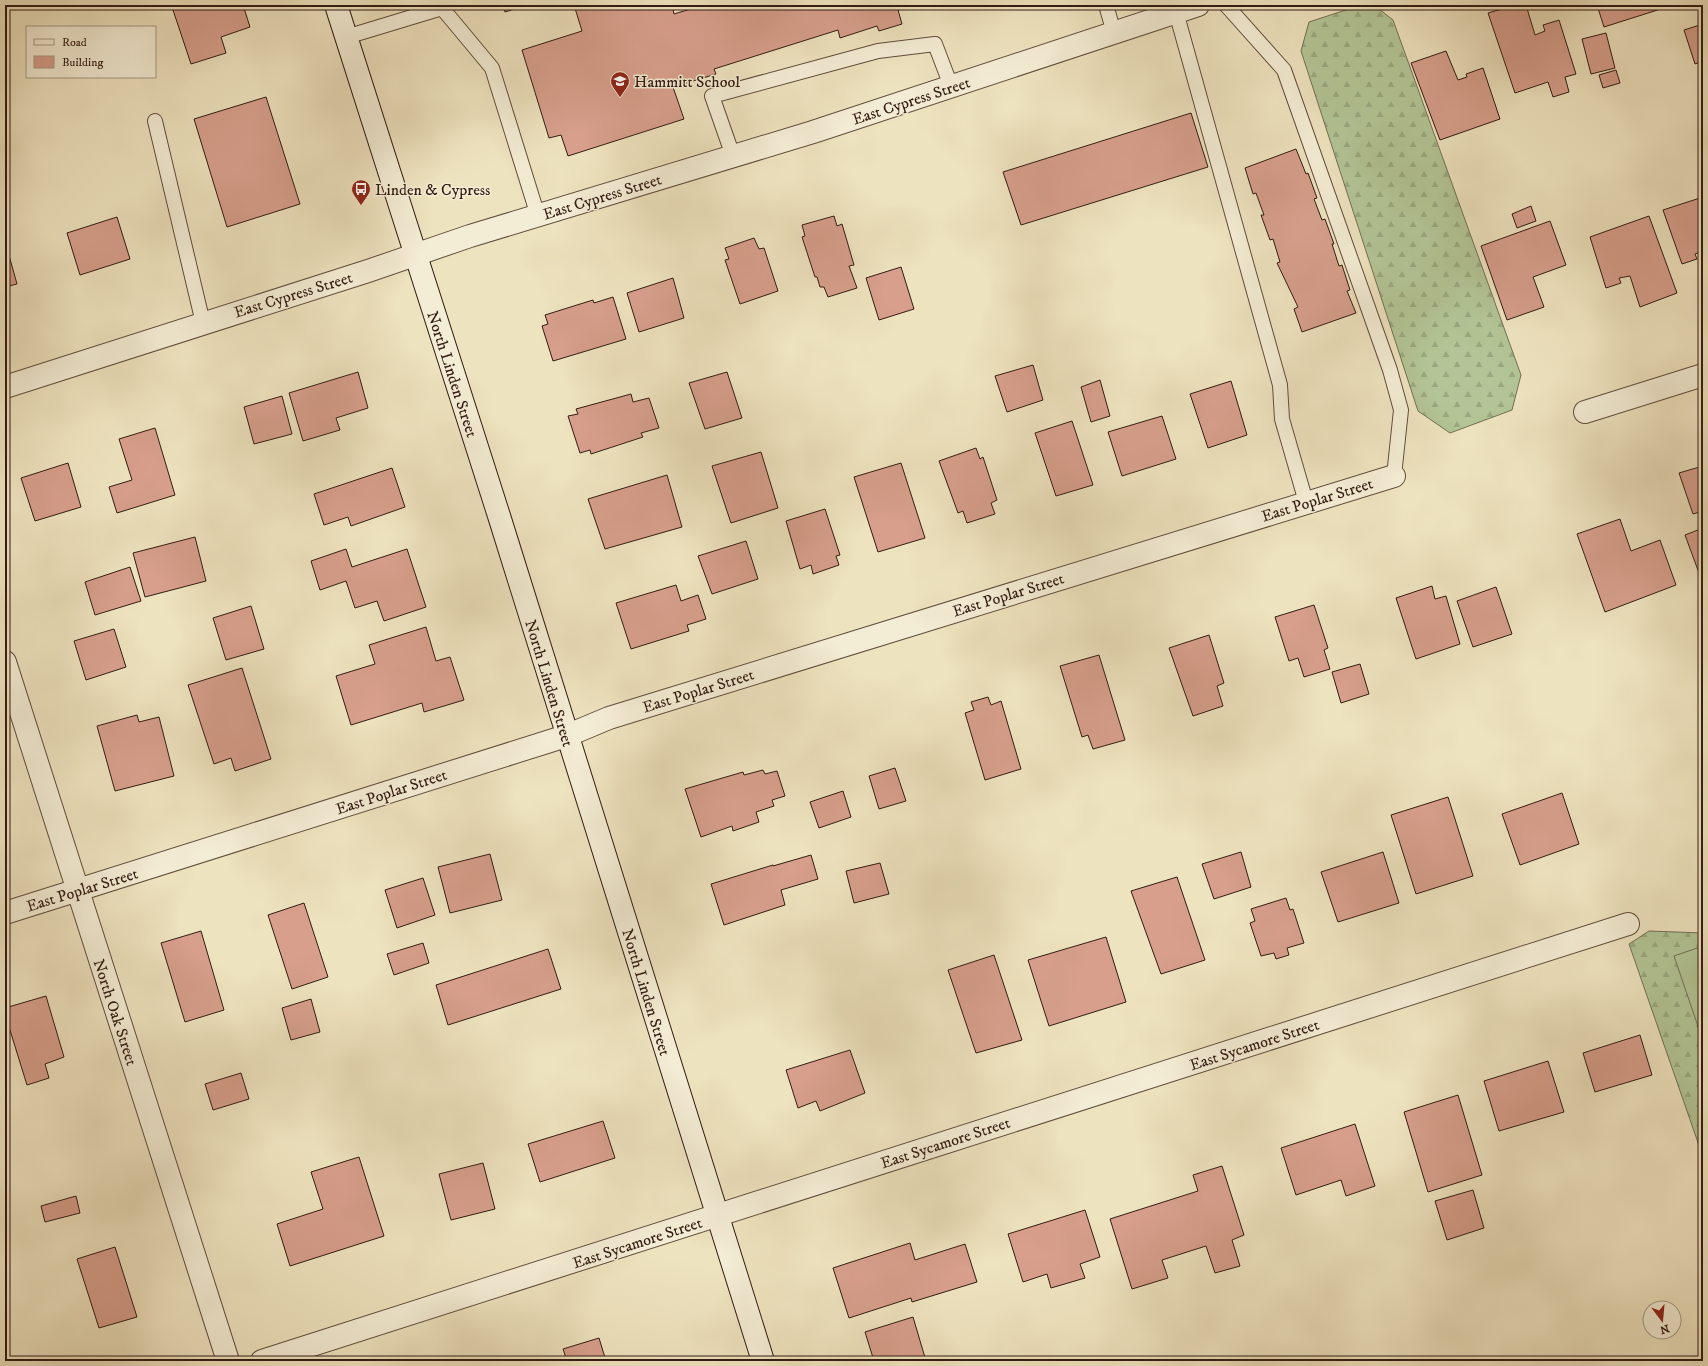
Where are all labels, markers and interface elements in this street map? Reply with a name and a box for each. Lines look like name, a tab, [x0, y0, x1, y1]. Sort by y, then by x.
legend	[26, 26, 156, 78]
text: Road	[62, 35, 87, 50]
text: Building	[62, 55, 103, 70]
school or university icon: Hammitt School	[609, 70, 631, 98]
place label: Hammitt School	[634, 72, 740, 92]
street label: East Cypress Street	[850, 72, 973, 129]
street label: East Cypress Street	[541, 169, 664, 224]
bus stop icon: Linden & Cypress	[350, 178, 372, 206]
place label: Linden & Cypress	[375, 180, 490, 200]
street label: East Cypress Street	[232, 267, 355, 322]
street label: North Linden Street	[422, 309, 482, 440]
street label: East Poplar Street	[1259, 473, 1375, 526]
street label: East Poplar Street	[950, 568, 1066, 621]
street label: North Linden Street	[520, 617, 578, 749]
street label: East Poplar Street	[640, 664, 756, 717]
street label: East Poplar Street	[333, 765, 449, 819]
street label: East Poplar Street	[24, 863, 140, 916]
street label: North Linden Street	[617, 926, 675, 1058]
street label: North Oak Street	[88, 957, 142, 1068]
street label: East Sycamore Street	[1187, 1015, 1322, 1075]
street label: East Sycamore Street	[878, 1113, 1013, 1173]
street label: East Sycamore Street	[570, 1213, 705, 1273]
north arrow	[1642, 1300, 1682, 1340]
text: N	[1658, 1321, 1671, 1337]

